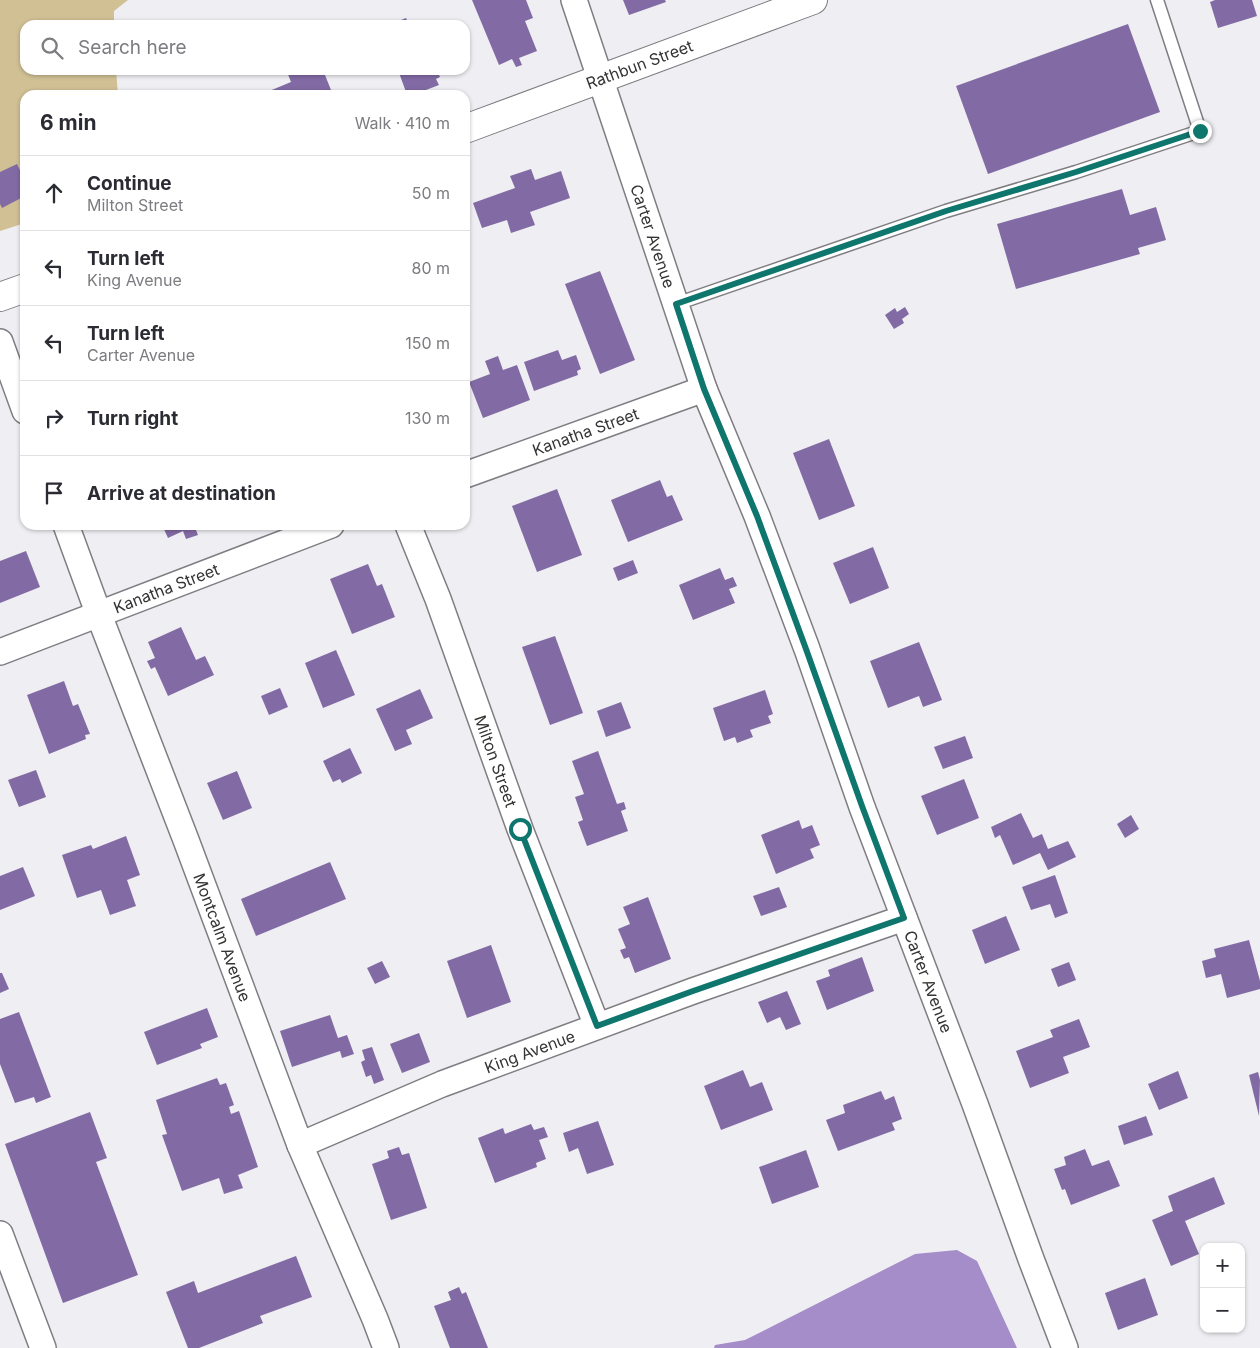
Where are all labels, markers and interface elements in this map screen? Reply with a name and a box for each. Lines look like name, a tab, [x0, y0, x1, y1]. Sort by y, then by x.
search box	[20, 20, 470, 75]
icon: search	[38, 34, 66, 62]
street label: Rathbun Street	[583, 35, 696, 93]
text: Search here	[78, 36, 187, 59]
text: 6 min	[40, 110, 97, 135]
text: Walk · 410 m	[355, 113, 450, 133]
route end	[1189, 120, 1212, 143]
text: Continue	[87, 172, 172, 195]
icon: ahead	[40, 179, 68, 207]
street label: Carter Avenue	[626, 182, 680, 291]
text: 50 m	[412, 183, 450, 203]
text: Milton Street	[87, 195, 183, 215]
text: Turn left	[87, 247, 165, 270]
icon: left	[40, 254, 68, 282]
text: 80 m	[411, 258, 450, 278]
text: King Avenue	[87, 270, 182, 290]
text: Turn left	[87, 322, 165, 345]
icon: left	[40, 329, 68, 357]
text: 150 m	[405, 333, 450, 353]
text: Carter Avenue	[87, 345, 195, 365]
street label: Kanatha Street	[530, 403, 641, 460]
icon: right	[40, 404, 68, 432]
text: Turn right	[87, 407, 178, 430]
text: 130 m	[405, 408, 450, 428]
icon: arrive	[40, 479, 68, 507]
text: Arrive at destination	[87, 482, 276, 505]
street label: Kanatha Street	[111, 559, 222, 618]
street label: Milton Street	[470, 712, 521, 810]
route start	[509, 818, 532, 841]
street label: Montcalm Avenue	[189, 870, 255, 1004]
street label: Carter Avenue	[900, 928, 957, 1036]
street label: King Avenue	[482, 1026, 578, 1077]
map controls	[1200, 1243, 1245, 1333]
button: +	[1200, 1243, 1245, 1288]
button: −	[1200, 1288, 1245, 1333]

